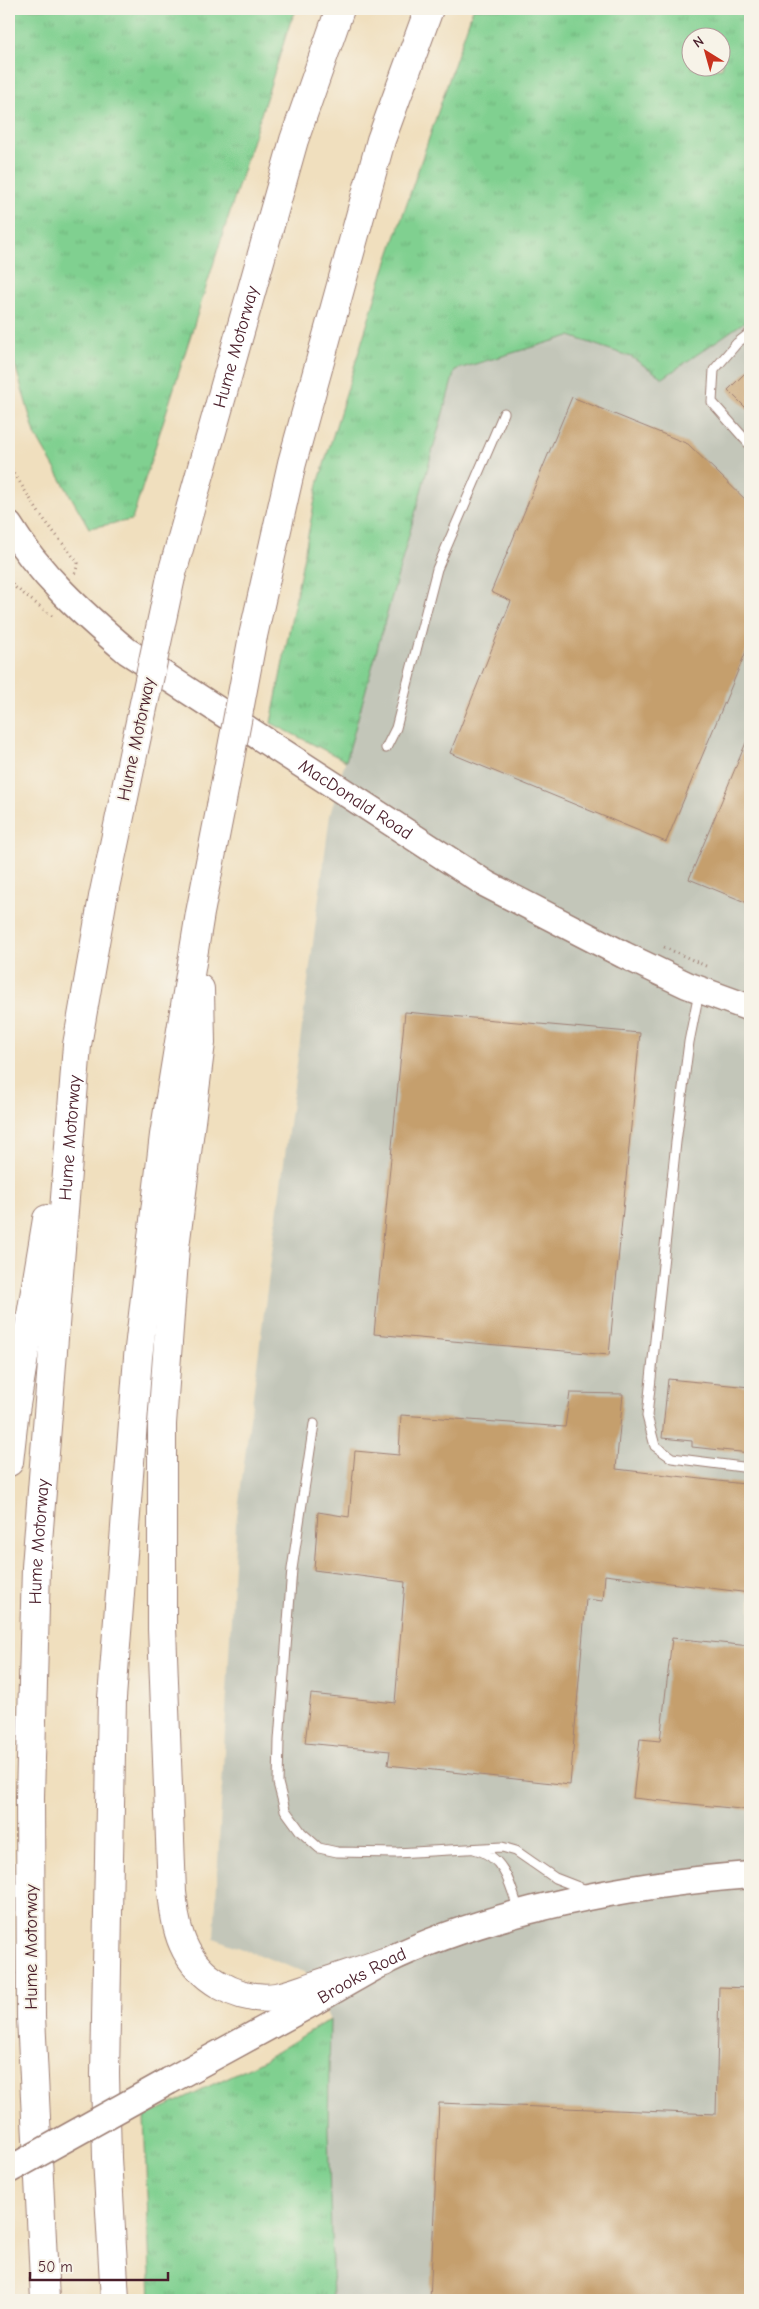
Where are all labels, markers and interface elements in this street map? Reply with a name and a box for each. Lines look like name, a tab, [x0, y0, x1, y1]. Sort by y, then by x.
north arrow	[682, 28, 732, 78]
text: N	[690, 32, 707, 52]
street label: Hume Motorway	[209, 283, 264, 410]
street label: Hume Motorway	[113, 675, 160, 803]
street label: MacDonald Road	[294, 755, 416, 844]
street label: Hume Motorway	[55, 1073, 86, 1201]
street label: Hume Motorway	[25, 1477, 54, 1605]
street label: Hume Motorway	[21, 1883, 42, 2010]
street label: Brooks Road	[314, 1943, 410, 2008]
scale bar	[30, 2249, 168, 2281]
text: 50 m	[38, 2258, 73, 2276]

